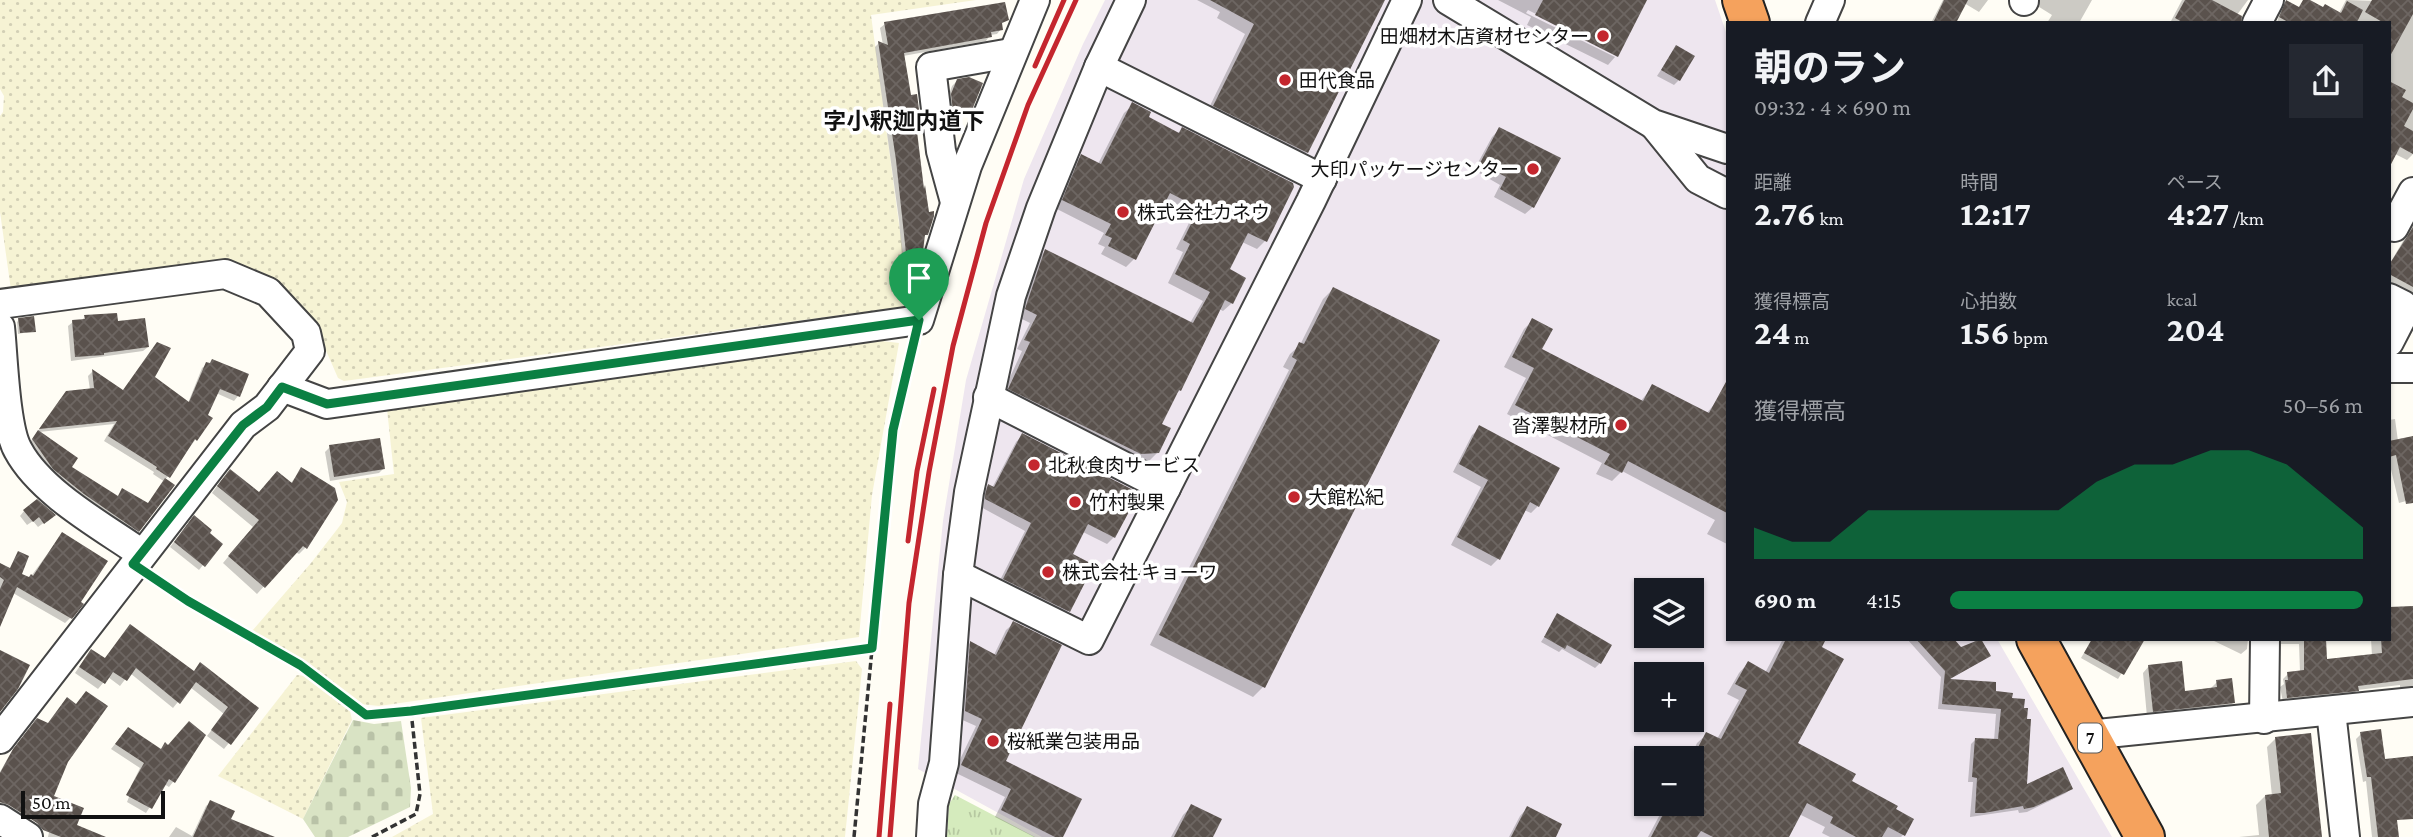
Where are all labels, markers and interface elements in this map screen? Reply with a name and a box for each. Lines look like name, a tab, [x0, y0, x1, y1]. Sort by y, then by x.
place label: 田畑材木店資材センター	[1380, 26, 1589, 47]
marker: 田畑材木店資材センター	[1595, 28, 1611, 44]
button: share	[2289, 44, 2363, 118]
text: 朝のラン	[1754, 47, 1906, 89]
place label: 田代食品	[1299, 70, 1375, 91]
marker: 田代食品	[1277, 72, 1293, 88]
text: 09:32 · 4 × 690 m	[1754, 94, 1911, 120]
district label: 字小釈迦内道下	[824, 108, 985, 134]
place label: 大印パッケージセンター	[1310, 159, 1519, 180]
marker: 大印パッケージセンター	[1525, 161, 1541, 177]
text: 距離	[1754, 172, 1792, 193]
text: 時間	[1960, 172, 1998, 193]
text: ペース	[2167, 172, 2223, 193]
text: 2.76	[1754, 194, 1816, 233]
text: 12:17	[1960, 194, 2031, 233]
text: 4:27	[2167, 194, 2229, 233]
place label: 株式会社カネウ	[1137, 202, 1270, 223]
marker: 株式会社カネウ	[1115, 204, 1131, 220]
text: km	[1816, 208, 1844, 229]
text: /km	[2229, 208, 2264, 229]
pin	[889, 248, 949, 320]
icon: arrive	[900, 259, 938, 297]
text: kcal	[2167, 289, 2197, 310]
text: 獲得標高	[1754, 291, 1830, 312]
text: 心拍数	[1960, 291, 2017, 312]
text: 204	[2167, 310, 2225, 349]
text: 24	[1754, 313, 1791, 352]
text: 156	[1960, 313, 2010, 352]
text: m	[1791, 327, 1810, 348]
text: bpm	[2010, 327, 2048, 348]
text: 50–56 m	[2283, 392, 2363, 418]
text: 獲得標高	[1754, 398, 1846, 424]
place label: 沓澤製材所	[1512, 415, 1607, 436]
marker: 沓澤製材所	[1613, 417, 1629, 433]
place label: 北秋食肉サービス	[1048, 455, 1200, 476]
marker: 北秋食肉サービス	[1026, 457, 1042, 473]
place label: 大館松紀	[1308, 487, 1384, 508]
marker: 大館松紀	[1286, 489, 1302, 505]
place label: 竹村製果	[1089, 492, 1165, 513]
marker: 竹村製果	[1067, 494, 1083, 510]
place label: 株式会社 キョーワ	[1062, 562, 1218, 583]
marker: 株式会社 キョーワ	[1040, 564, 1056, 580]
map controls	[1634, 578, 1704, 816]
button: layers	[1634, 578, 1704, 648]
text: 690 m	[1754, 587, 1816, 613]
text: 4:15	[1866, 587, 1902, 613]
button: +	[1634, 662, 1704, 732]
road number: 7	[2078, 724, 2102, 752]
place label: 桜紙業包装用品	[1007, 731, 1140, 752]
marker: 桜紙業包装用品	[985, 733, 1001, 749]
button: −	[1634, 746, 1704, 816]
scale bar	[21, 788, 164, 820]
text: 50 m	[32, 792, 71, 813]

